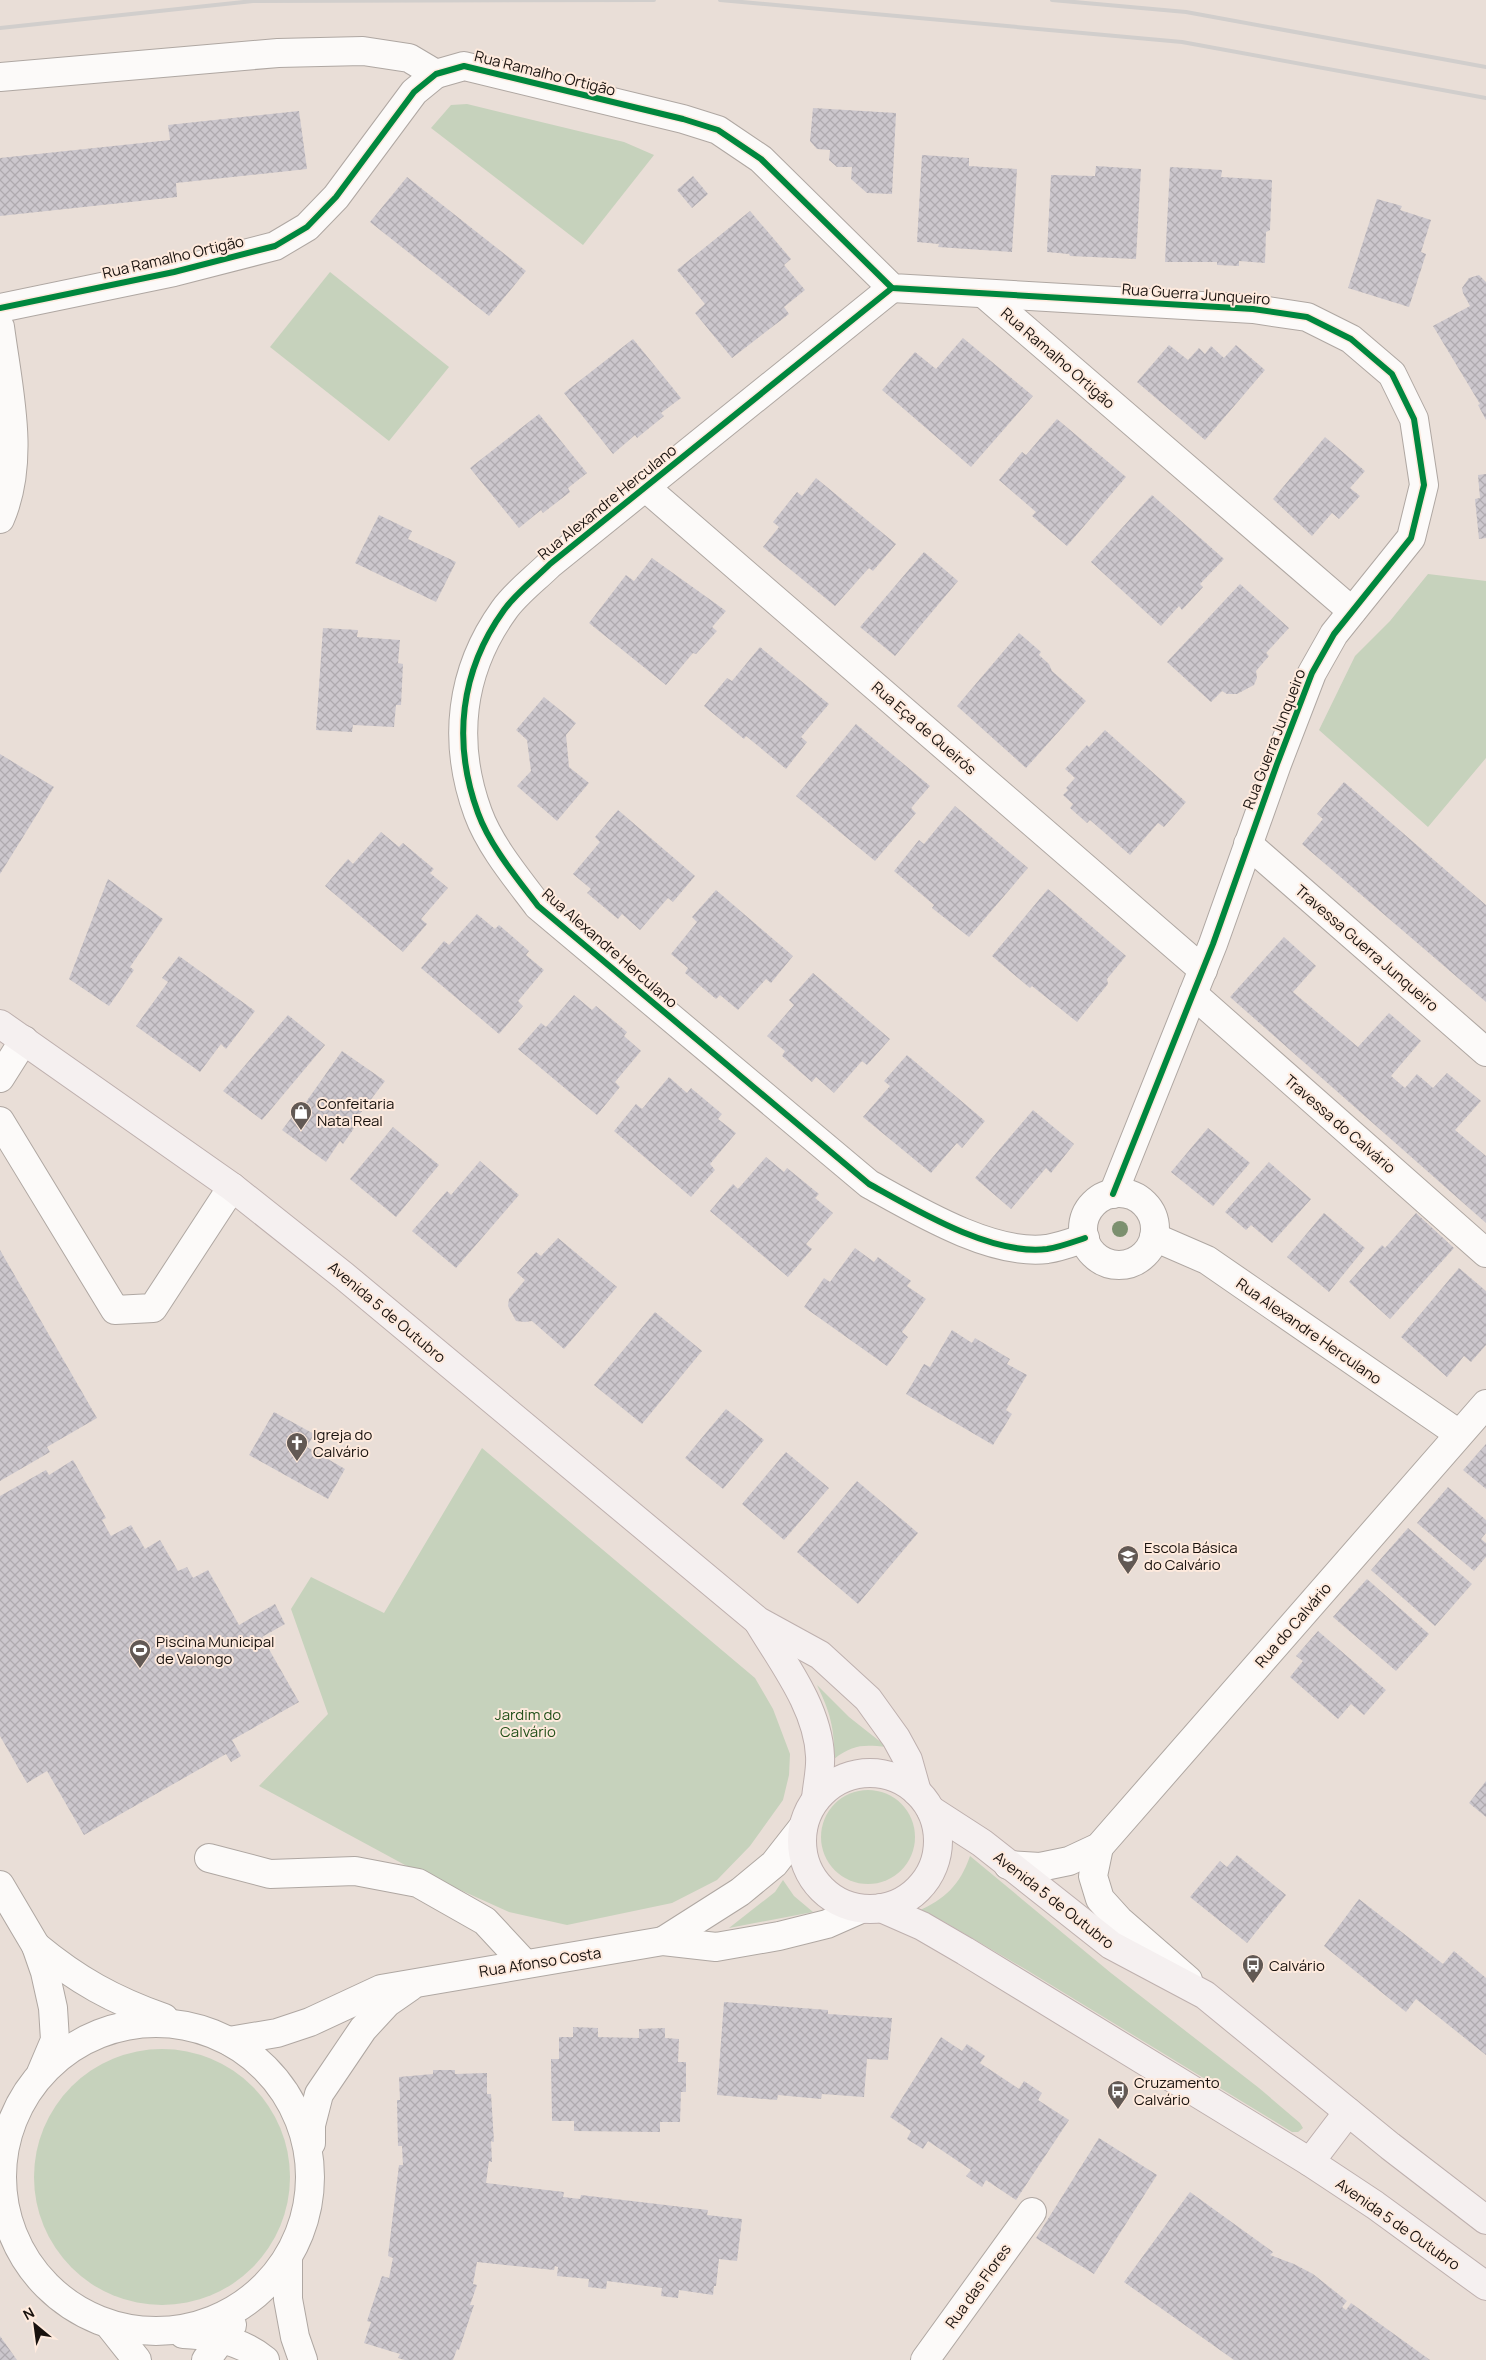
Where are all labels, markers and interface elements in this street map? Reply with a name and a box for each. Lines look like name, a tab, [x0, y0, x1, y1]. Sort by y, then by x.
street label: Rua Ramalho Ortigão	[472, 45, 618, 101]
street label: Rua Ramalho Ortigão	[100, 230, 246, 284]
street label: Rua Guerra Junqueiro	[1121, 278, 1271, 310]
street label: Rua Ramalho Ortigão	[997, 303, 1120, 413]
street label: Rua Alexandre Herculano	[533, 439, 681, 565]
street label: Rua Guerra Junqueiro	[1238, 666, 1311, 812]
street label: Rua Eça de Queirós	[867, 677, 981, 779]
street label: Travessa Guerra Junqueiro	[1291, 880, 1443, 1016]
street label: Rua Alexandre Herculano	[538, 883, 682, 1013]
street label: Travessa do Calvário	[1280, 1070, 1400, 1178]
place label: Confeitaria Nata Real	[317, 1093, 394, 1131]
shop icon: Confeitaria Nata Real	[289, 1100, 313, 1131]
street label: Avenida 5 de Outubro	[324, 1257, 450, 1367]
street label: Rua Alexandre Herculano	[1232, 1273, 1386, 1389]
place label: Igreja do Calvário	[313, 1424, 372, 1462]
church icon: Igreja do Calvário	[285, 1431, 309, 1462]
place label: Escola Básica do Calvário	[1144, 1537, 1238, 1575]
school or university icon: Escola Básica do Calvário	[1116, 1544, 1140, 1575]
street label: Rua do Calvário	[1250, 1578, 1336, 1672]
place label: Piscina Municipal de Valongo	[156, 1631, 274, 1669]
sports icon: Piscina Municipal de Valongo	[128, 1638, 152, 1669]
park label: Jardim do Calvário	[495, 1704, 561, 1742]
street label: Avenida 5 de Outubro	[989, 1846, 1119, 1954]
street label: Rua Afonso Costa	[478, 1942, 602, 1982]
bus stop icon: Calvário	[1241, 1953, 1265, 1984]
place label: Calvário	[1269, 1955, 1325, 1976]
place label: Cruzamento Calvário	[1134, 2072, 1220, 2110]
bus stop icon: Cruzamento Calvário	[1106, 2079, 1130, 2110]
street label: Avenida 5 de Outubro	[1332, 2173, 1464, 2275]
street label: Rua das Flores	[940, 2239, 1016, 2332]
north arrow	[10, 2300, 60, 2350]
text: N	[19, 2302, 37, 2324]

